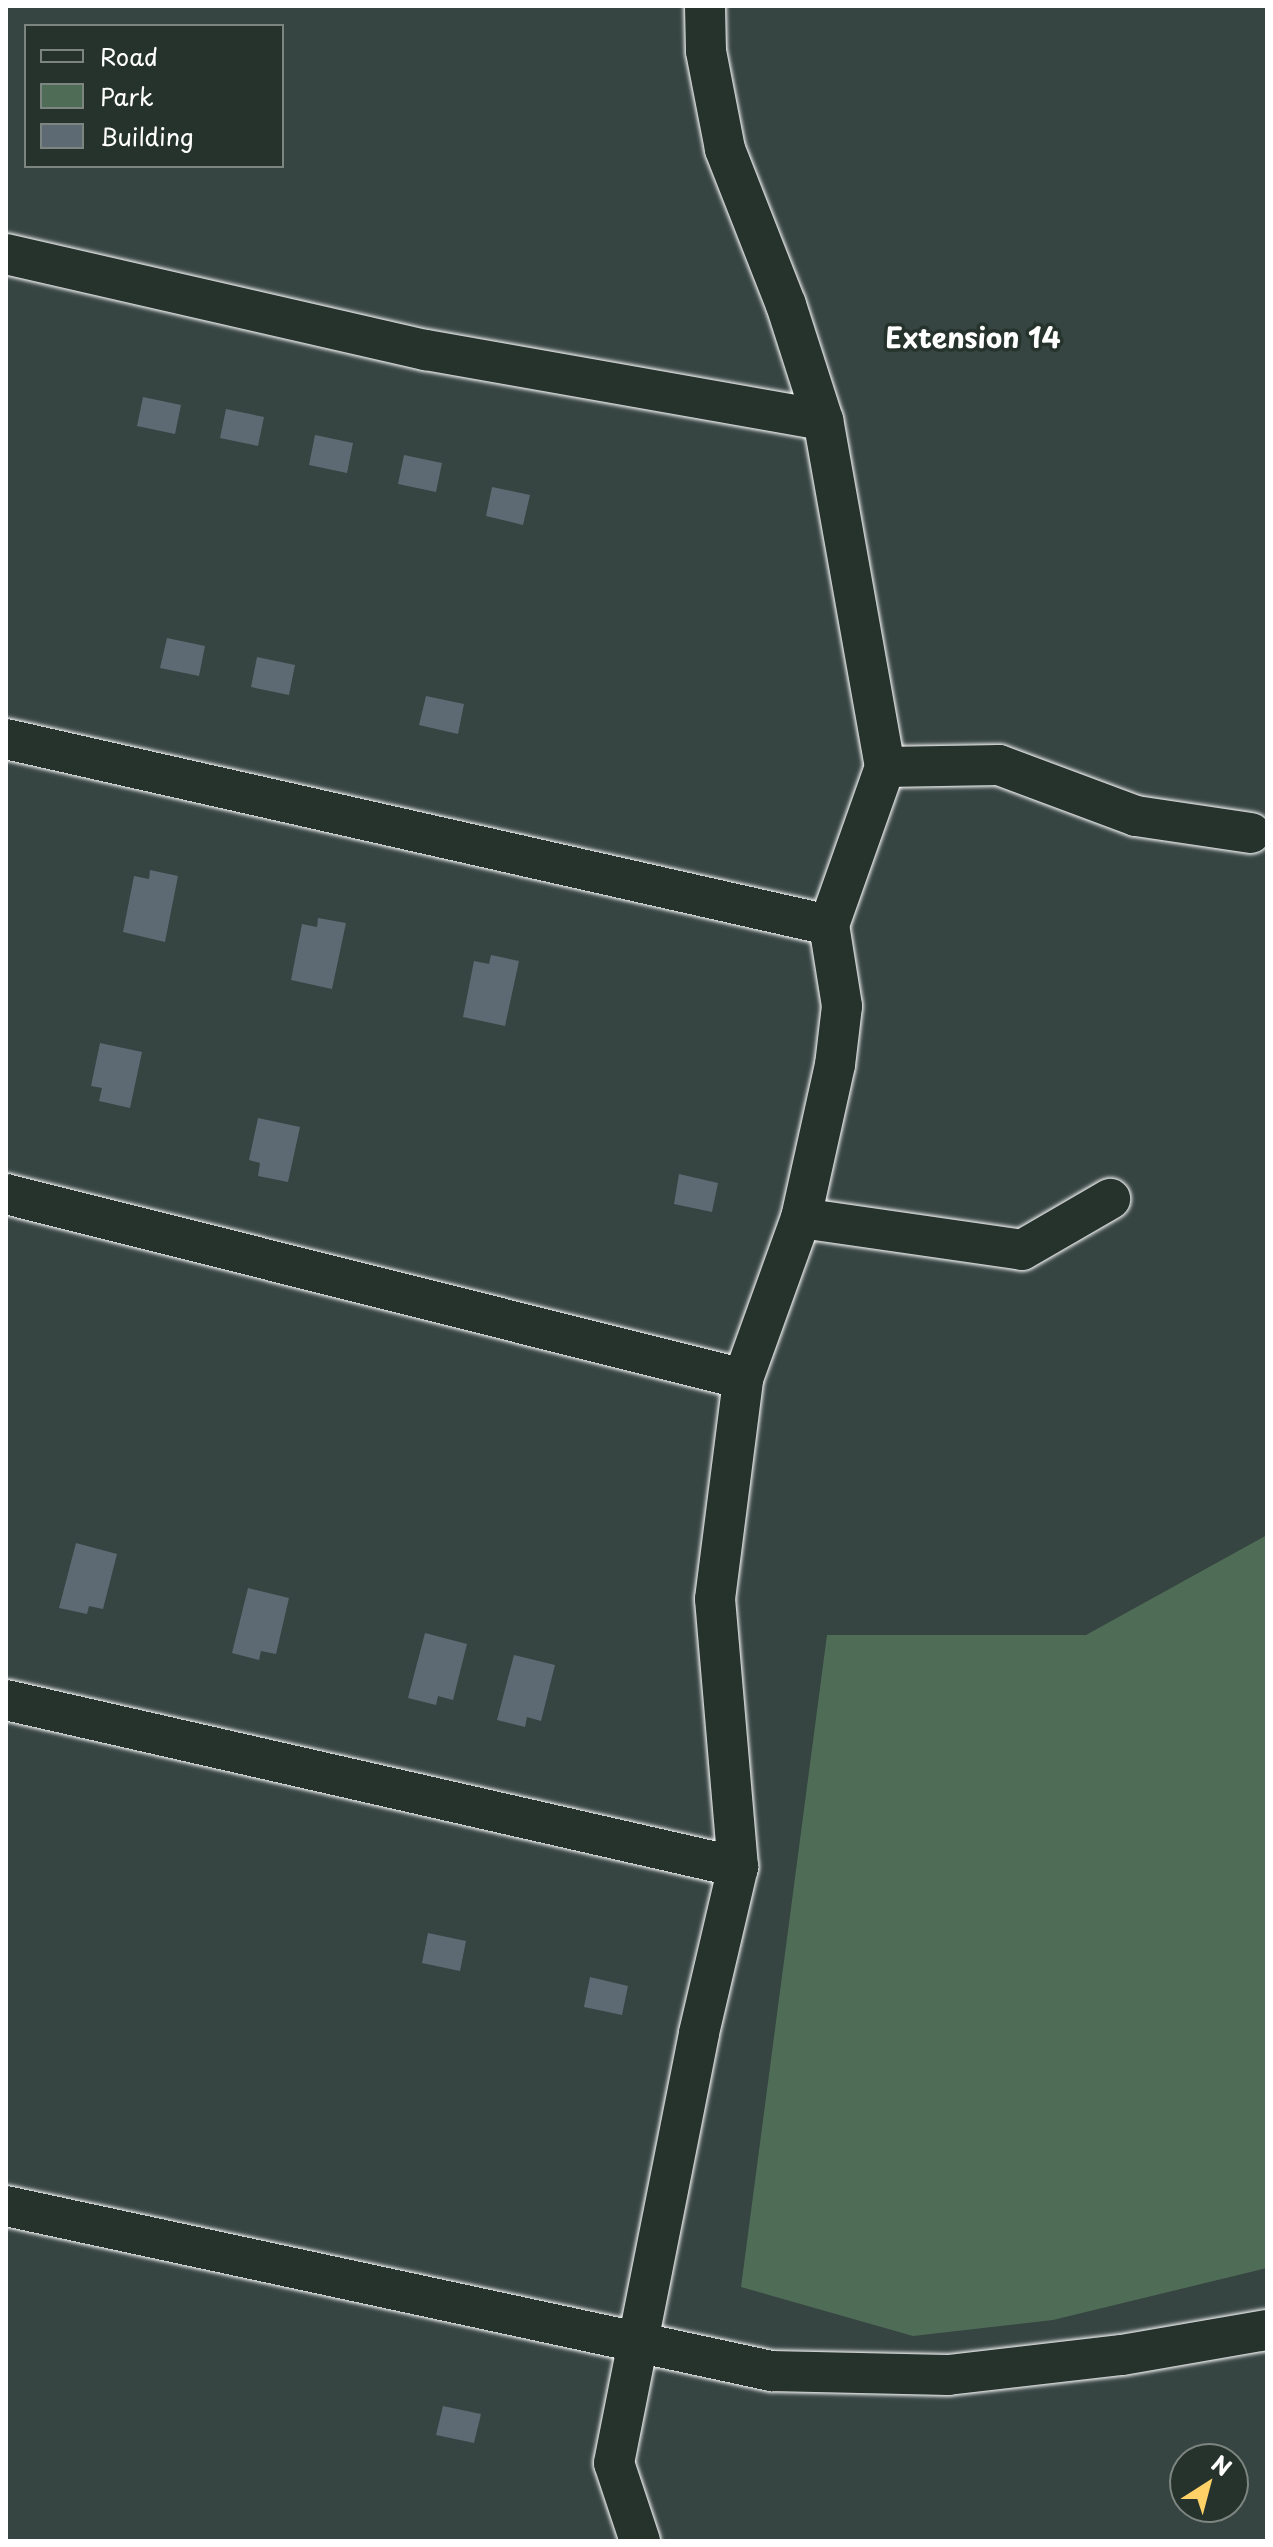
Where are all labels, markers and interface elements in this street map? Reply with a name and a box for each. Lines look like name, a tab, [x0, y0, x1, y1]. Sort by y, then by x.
legend	[24, 24, 284, 168]
text: Road	[100, 38, 158, 74]
text: Park	[100, 78, 154, 114]
text: Building	[100, 118, 194, 154]
district label: Extension 14	[885, 320, 1061, 354]
north arrow	[1169, 2443, 1249, 2523]
text: N	[1205, 2446, 1239, 2483]

